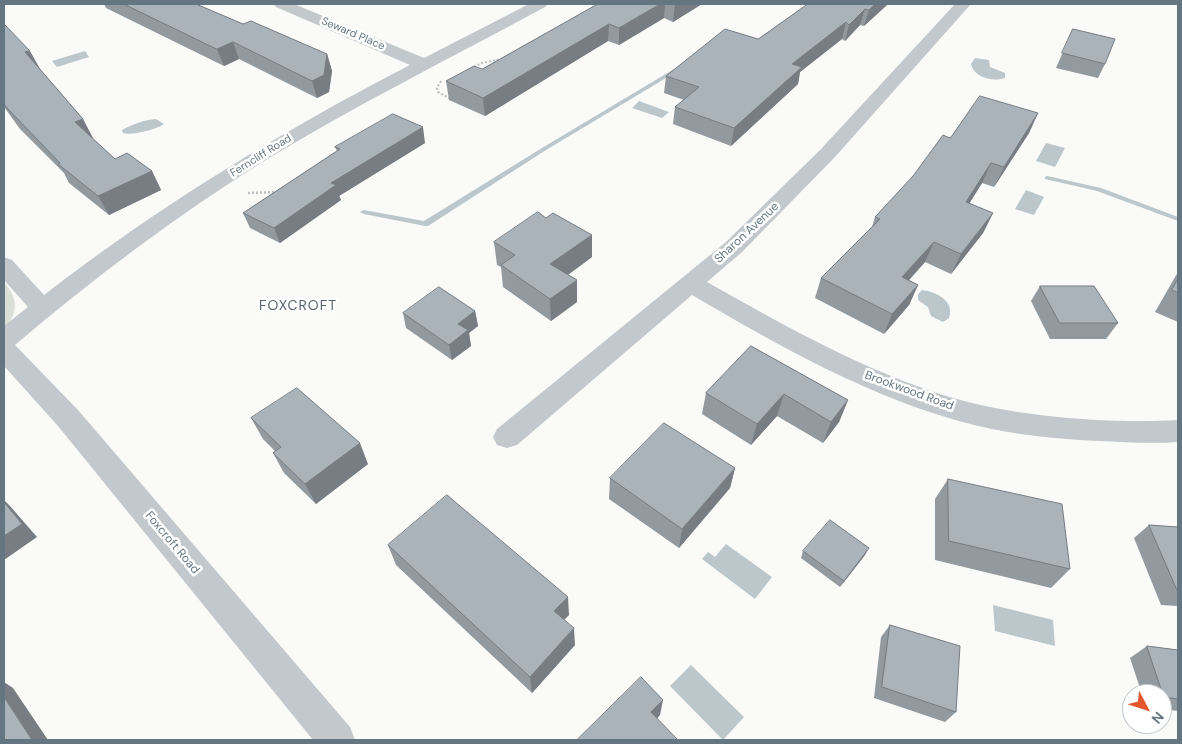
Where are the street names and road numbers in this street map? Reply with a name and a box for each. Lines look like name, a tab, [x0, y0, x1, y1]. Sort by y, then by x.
street label: Seward Place	[319, 15, 387, 53]
street label: Ferncliff Road	[228, 132, 294, 180]
street label: Sharon Avenue	[712, 200, 782, 266]
street label: Brookwood Road	[863, 368, 955, 414]
street label: Foxcroft Road	[142, 509, 202, 577]

